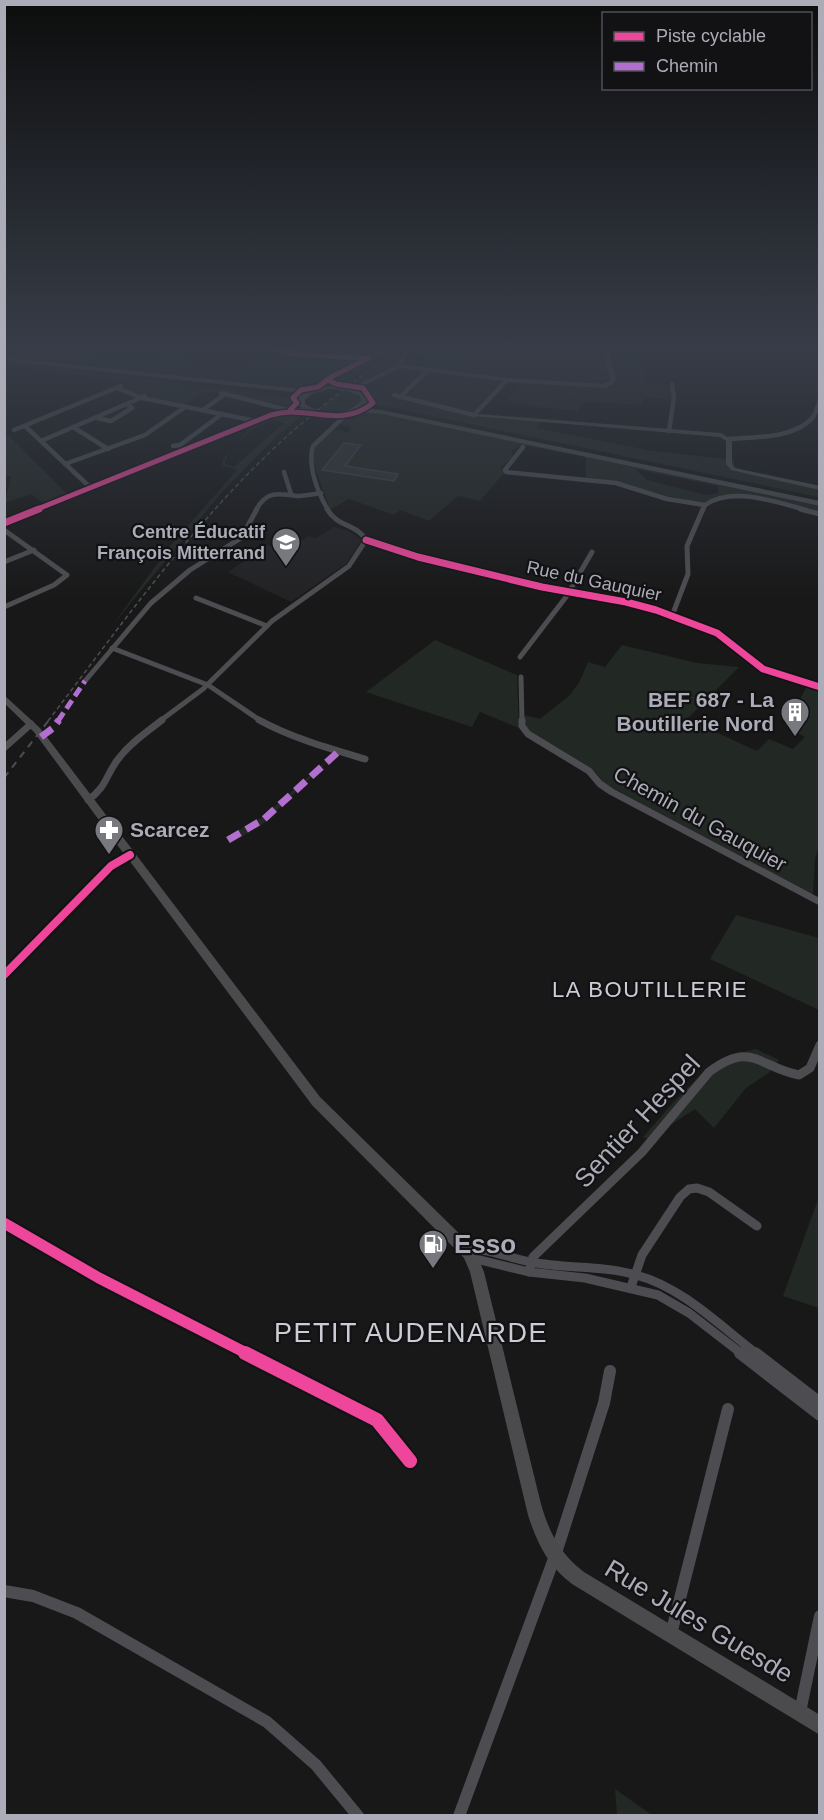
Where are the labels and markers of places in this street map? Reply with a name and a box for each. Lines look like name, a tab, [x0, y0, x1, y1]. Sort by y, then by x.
place label: Centre Éducatif François Mitterrand	[97, 521, 266, 563]
school or university icon: Centre Éducatif François Mitterrand	[270, 526, 302, 568]
place label: BEF 687 - La Boutillerie Nord	[616, 688, 774, 735]
building icon: BEF 687 - La Boutillerie Nord	[779, 696, 811, 738]
pharmacy icon: Scarcez	[93, 814, 125, 856]
place label: Scarcez	[130, 818, 209, 841]
fuel station icon: Esso	[417, 1228, 449, 1270]
place label: Esso	[454, 1229, 516, 1259]

